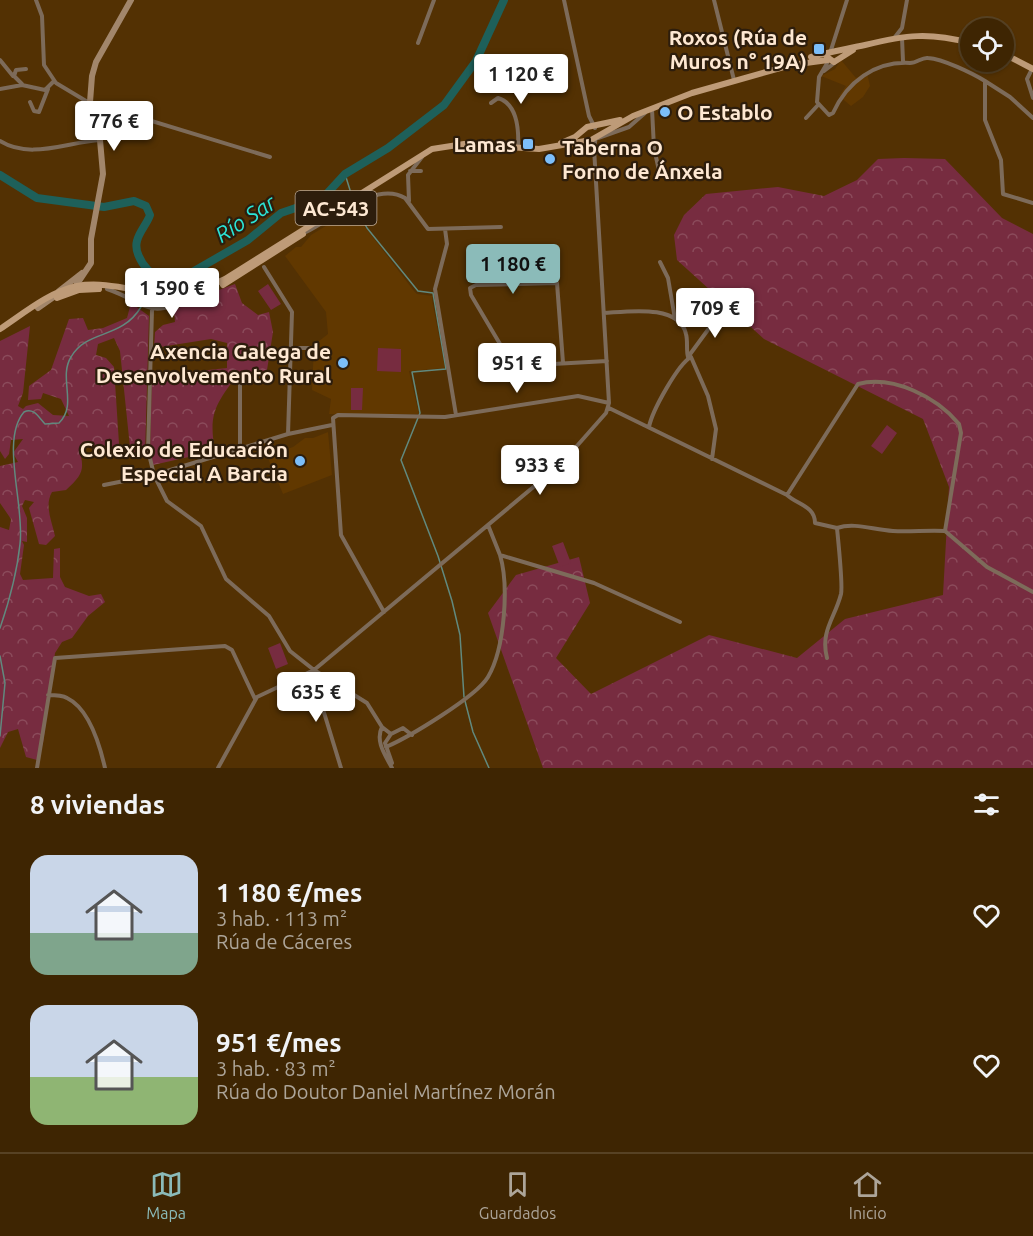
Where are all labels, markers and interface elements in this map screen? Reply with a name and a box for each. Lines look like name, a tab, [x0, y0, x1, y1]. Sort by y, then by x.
map controls	[960, 18, 1014, 72]
button: locate	[960, 18, 1014, 72]
place label: Roxos (Rúa de Muros n° 19A)	[669, 25, 807, 73]
marker: Roxos (Rúa de Muros n° 19A)	[812, 42, 826, 56]
pin: 1 120 €	[466, 54, 576, 105]
text: 1 120 €	[488, 62, 554, 85]
place label: O Establo	[677, 100, 773, 124]
pin: 776 €	[72, 101, 156, 152]
marker: O Establo	[658, 105, 672, 119]
text: 776 €	[89, 109, 139, 132]
place label: Lamas	[453, 132, 516, 156]
place label: Taberna O Forno de Ánxela	[562, 135, 723, 183]
marker: Lamas	[521, 137, 535, 151]
marker: Taberna O Forno de Ánxela	[543, 152, 557, 166]
water label: Río Sar	[210, 189, 281, 247]
road number: AC-543	[296, 191, 376, 225]
pin: 1 180 €	[458, 244, 568, 295]
text: 1 180 €	[480, 252, 546, 275]
pin: 1 590 €	[117, 268, 227, 319]
text: 1 590 €	[139, 276, 205, 299]
pin: 709 €	[673, 288, 757, 339]
text: 709 €	[690, 296, 740, 319]
place label: Axencia Galega de Desenvolvemento Rural	[96, 339, 331, 387]
pin: 951 €	[475, 343, 559, 394]
text: 951 €	[492, 351, 542, 374]
marker: Axencia Galega de Desenvolvemento Rural	[336, 356, 350, 370]
place label: Colexio de Educación Especial A Barcia	[80, 437, 288, 485]
pin: 933 €	[498, 445, 582, 496]
text: 933 €	[515, 453, 565, 476]
marker: Colexio de Educación Especial A Barcia	[293, 454, 307, 468]
pin: 635 €	[274, 672, 358, 723]
text: 635 €	[291, 680, 341, 703]
icon: filters	[970, 788, 1003, 821]
text: 8 viviendas	[30, 790, 165, 819]
text: 1 180 €/mes	[216, 878, 362, 907]
icon: home	[78, 879, 150, 951]
icon: heart	[970, 899, 1003, 932]
text: 3 hab. · 113 m²	[216, 907, 347, 930]
text: Rúa de Cáceres	[216, 930, 352, 953]
text: 951 €/mes	[216, 1028, 341, 1057]
icon: home	[78, 1029, 150, 1101]
icon: heart	[970, 1049, 1003, 1082]
text: 3 hab. · 83 m²	[216, 1057, 336, 1080]
text: Rúa do Doutor Daniel Martínez Morán	[216, 1080, 556, 1103]
tab: Mapa	[146, 1168, 186, 1222]
tab: Guardados	[479, 1168, 556, 1222]
tab: Inicio	[849, 1168, 887, 1222]

